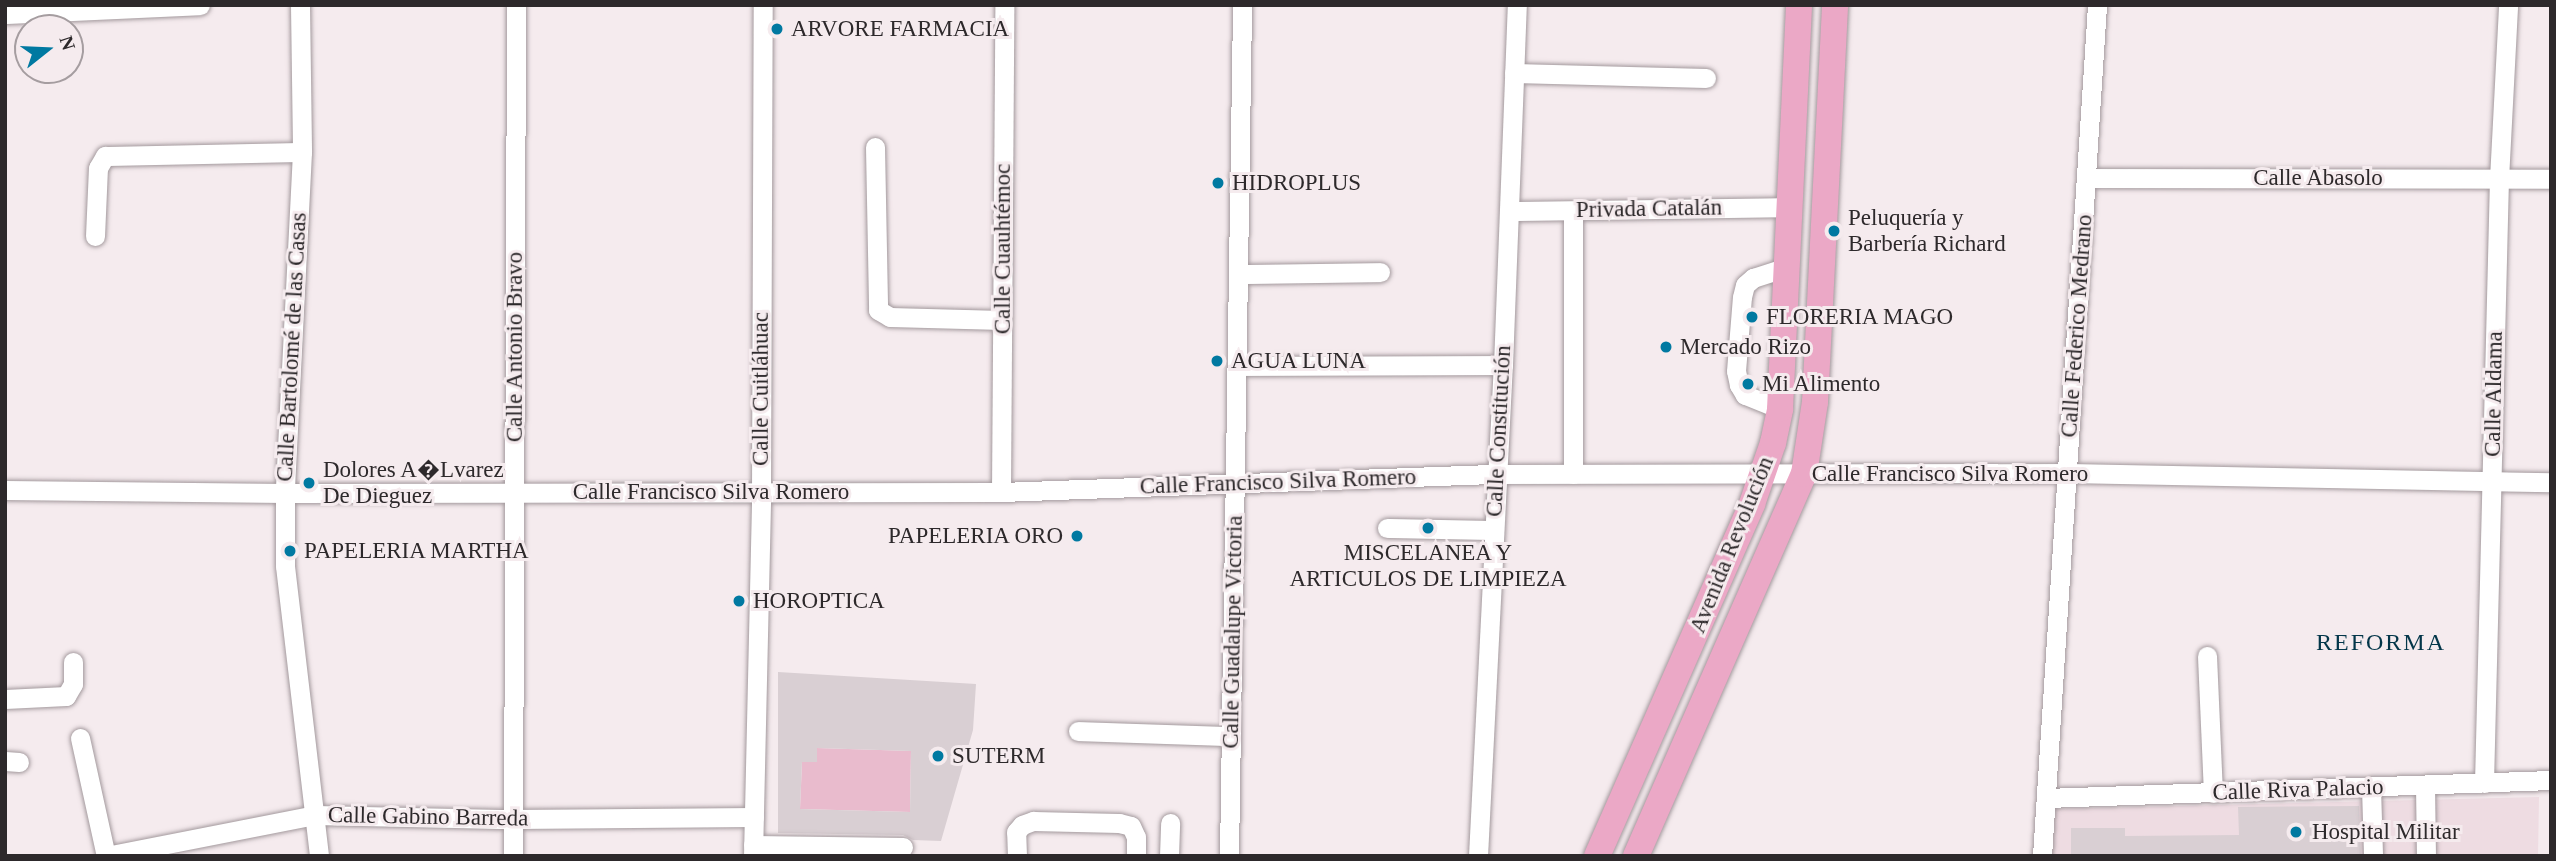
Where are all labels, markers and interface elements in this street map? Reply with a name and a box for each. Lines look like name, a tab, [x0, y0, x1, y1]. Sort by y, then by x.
north arrow	[14, 14, 84, 84]
place label: ARVORE FARMACIA	[791, 15, 1009, 43]
marker: ARVORE FARMACIA	[769, 21, 785, 37]
text: N	[55, 33, 80, 53]
street label: Calle Cuauhtémoc	[989, 164, 1017, 334]
street label: Calle Abasolo	[2253, 164, 2383, 192]
place label: HIDROPLUS	[1232, 169, 1361, 197]
marker: HIDROPLUS	[1210, 175, 1226, 191]
street label: Privada Catalán	[1576, 194, 1722, 224]
place label: Peluquería y Barbería Richard	[1848, 204, 2006, 258]
street label: Calle Bartolomé de las Casas	[271, 212, 313, 482]
street label: Calle Federico Medrano	[2055, 214, 2099, 438]
marker: Peluquería y Barbería Richard	[1826, 223, 1842, 239]
street label: Calle Antonio Bravo	[501, 251, 529, 443]
place label: FLORERIA MAGO	[1766, 303, 1954, 331]
marker: FLORERIA MAGO	[1744, 309, 1760, 325]
street label: Calle Cuitláhuac	[747, 312, 775, 466]
street label: Calle Aldama	[2479, 330, 2509, 458]
place label: Mercado Rizo	[1680, 333, 1811, 361]
marker: Mercado Rizo	[1658, 339, 1674, 355]
street label: Calle Constitución	[1481, 344, 1517, 518]
place label: AGUA LUNA	[1231, 347, 1367, 375]
marker: AGUA LUNA	[1209, 353, 1225, 369]
place label: Mi Alimento	[1762, 370, 1881, 398]
marker: Mi Alimento	[1740, 376, 1756, 392]
street label: Avenida Revolución	[1684, 453, 1780, 637]
place label: Dolores A�Lvarez De Dieguez	[323, 456, 505, 510]
street label: Calle Francisco Silva Romero	[1812, 460, 2088, 488]
street label: Calle Francisco Silva Romero	[1139, 463, 1417, 501]
marker: Dolores A�Lvarez De Dieguez	[301, 475, 317, 491]
street label: Calle Francisco Silva Romero	[573, 478, 849, 506]
street label: Calle Guadalupe Victoria	[1217, 515, 1249, 749]
marker: MISCELANEA Y ARTICULOS DE LIMPIEZA	[1420, 520, 1436, 536]
place label: PAPELERIA ORO	[887, 522, 1063, 550]
marker: PAPELERIA ORO	[1069, 528, 1085, 544]
place label: PAPELERIA MARTHA	[304, 537, 530, 565]
place label: MISCELANEA Y ARTICULOS DE LIMPIEZA	[1289, 539, 1567, 593]
marker: PAPELERIA MARTHA	[282, 543, 298, 559]
place label: HOROPTICA	[753, 587, 885, 615]
marker: HOROPTICA	[731, 593, 747, 609]
district label: REFORMA	[2317, 629, 2445, 657]
place label: SUTERM	[952, 742, 1045, 770]
marker: SUTERM	[930, 748, 946, 764]
street label: Calle Riva Palacio	[2212, 773, 2384, 807]
street label: Calle Gabino Barreda	[328, 801, 528, 833]
place label: Hospital Militar	[2312, 818, 2460, 846]
marker: Hospital Militar	[2286, 822, 2306, 842]

